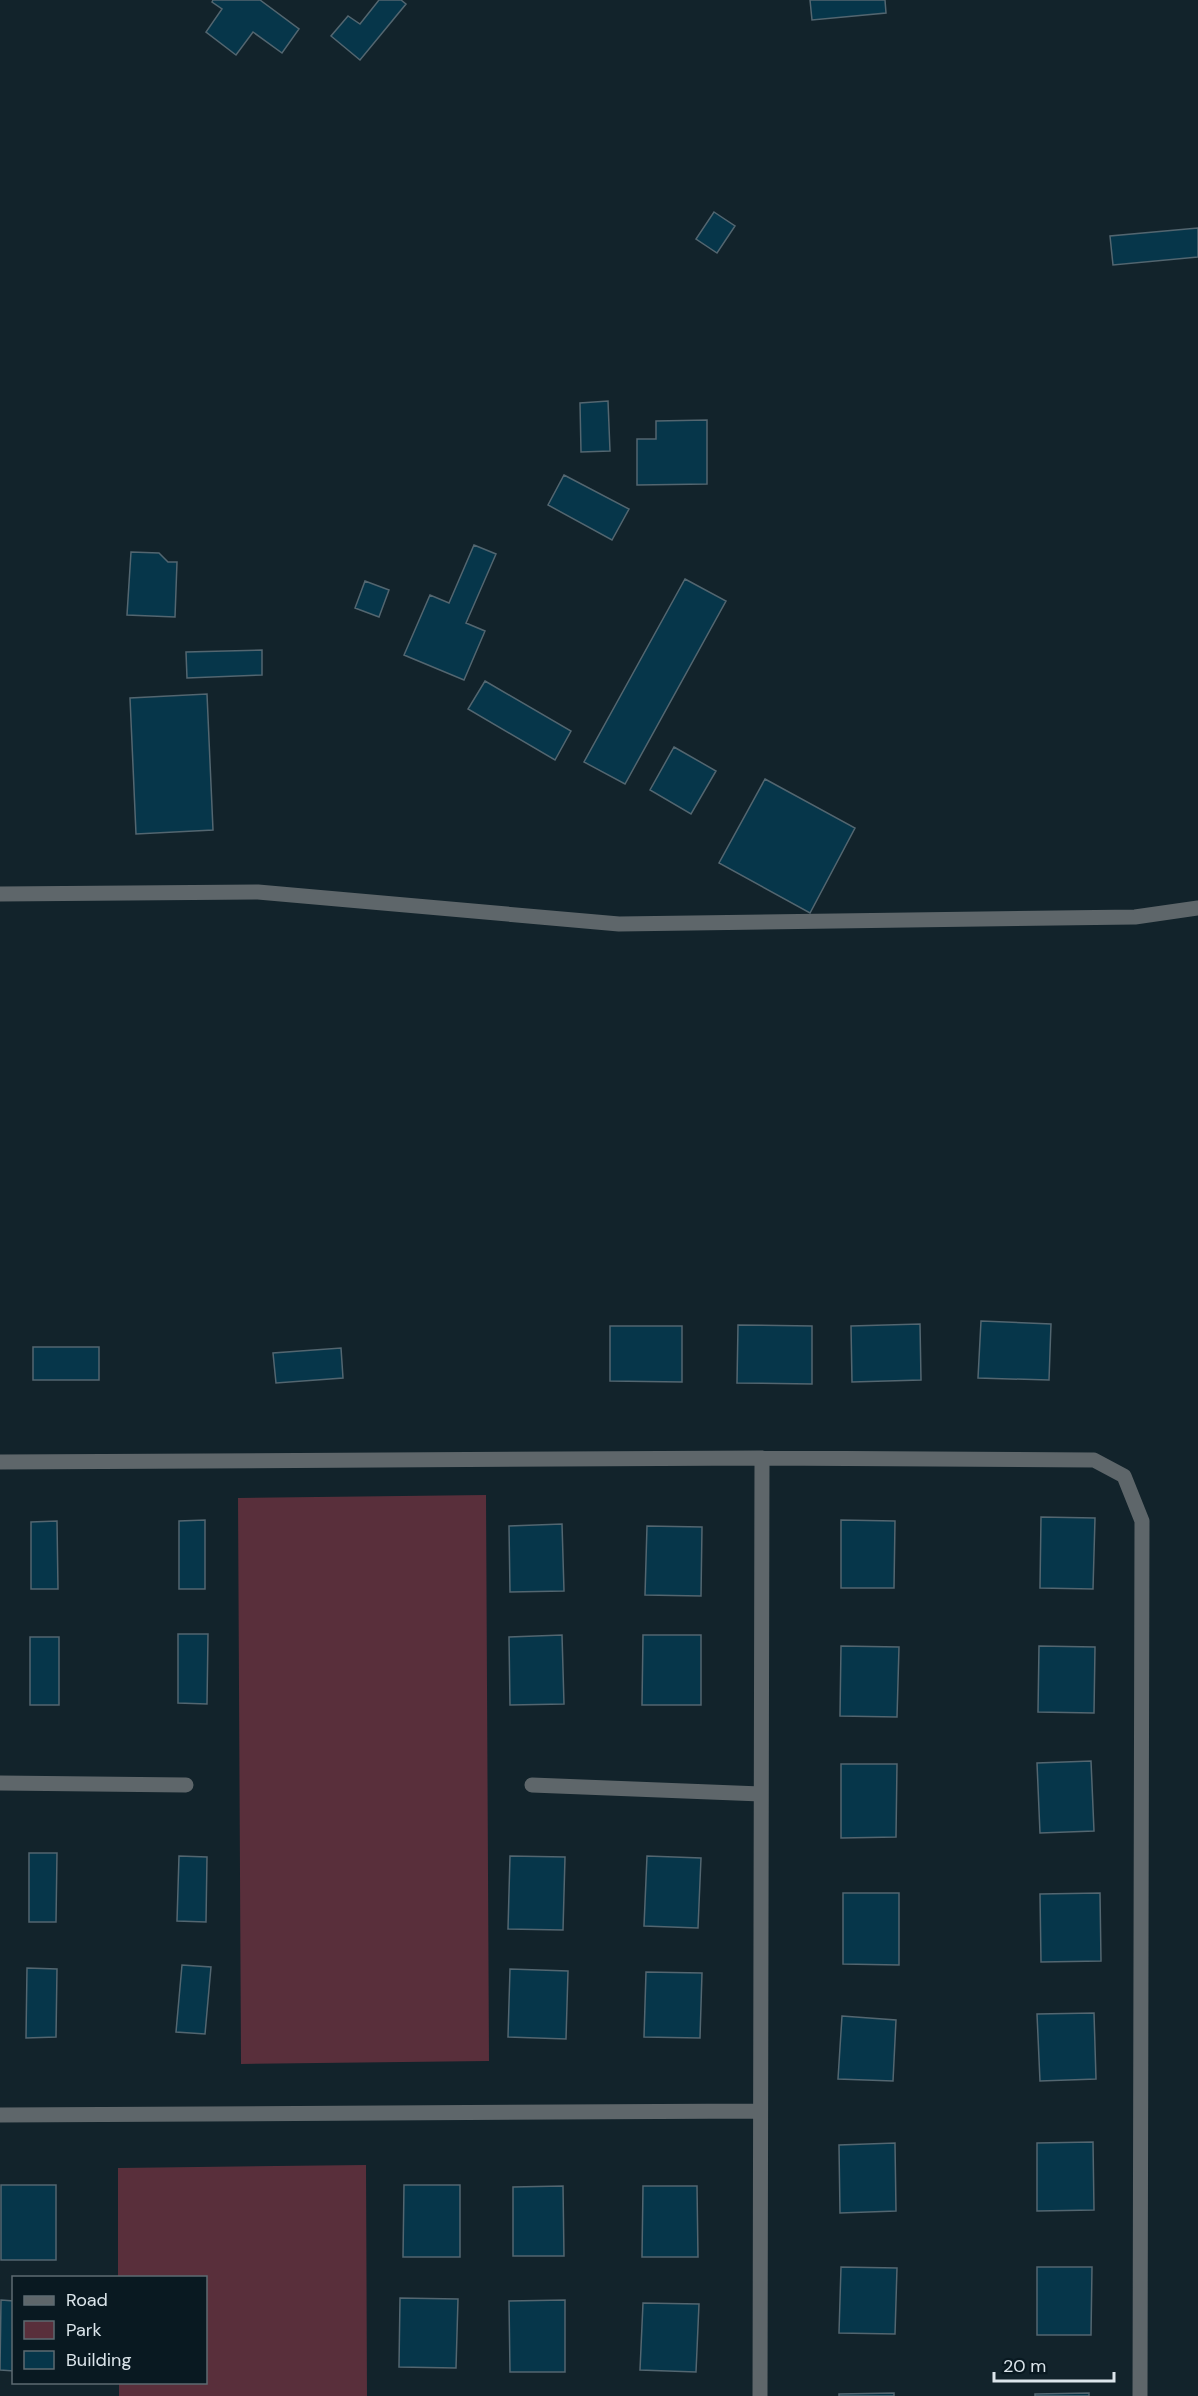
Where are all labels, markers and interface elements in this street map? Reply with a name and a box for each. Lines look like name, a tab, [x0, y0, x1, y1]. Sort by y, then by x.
legend	[12, 2276, 207, 2384]
text: Road	[66, 2288, 108, 2312]
text: Park	[66, 2318, 102, 2342]
scale bar	[994, 2345, 1114, 2383]
text: Building	[66, 2348, 131, 2372]
text: 20 m	[1003, 2354, 1046, 2378]

